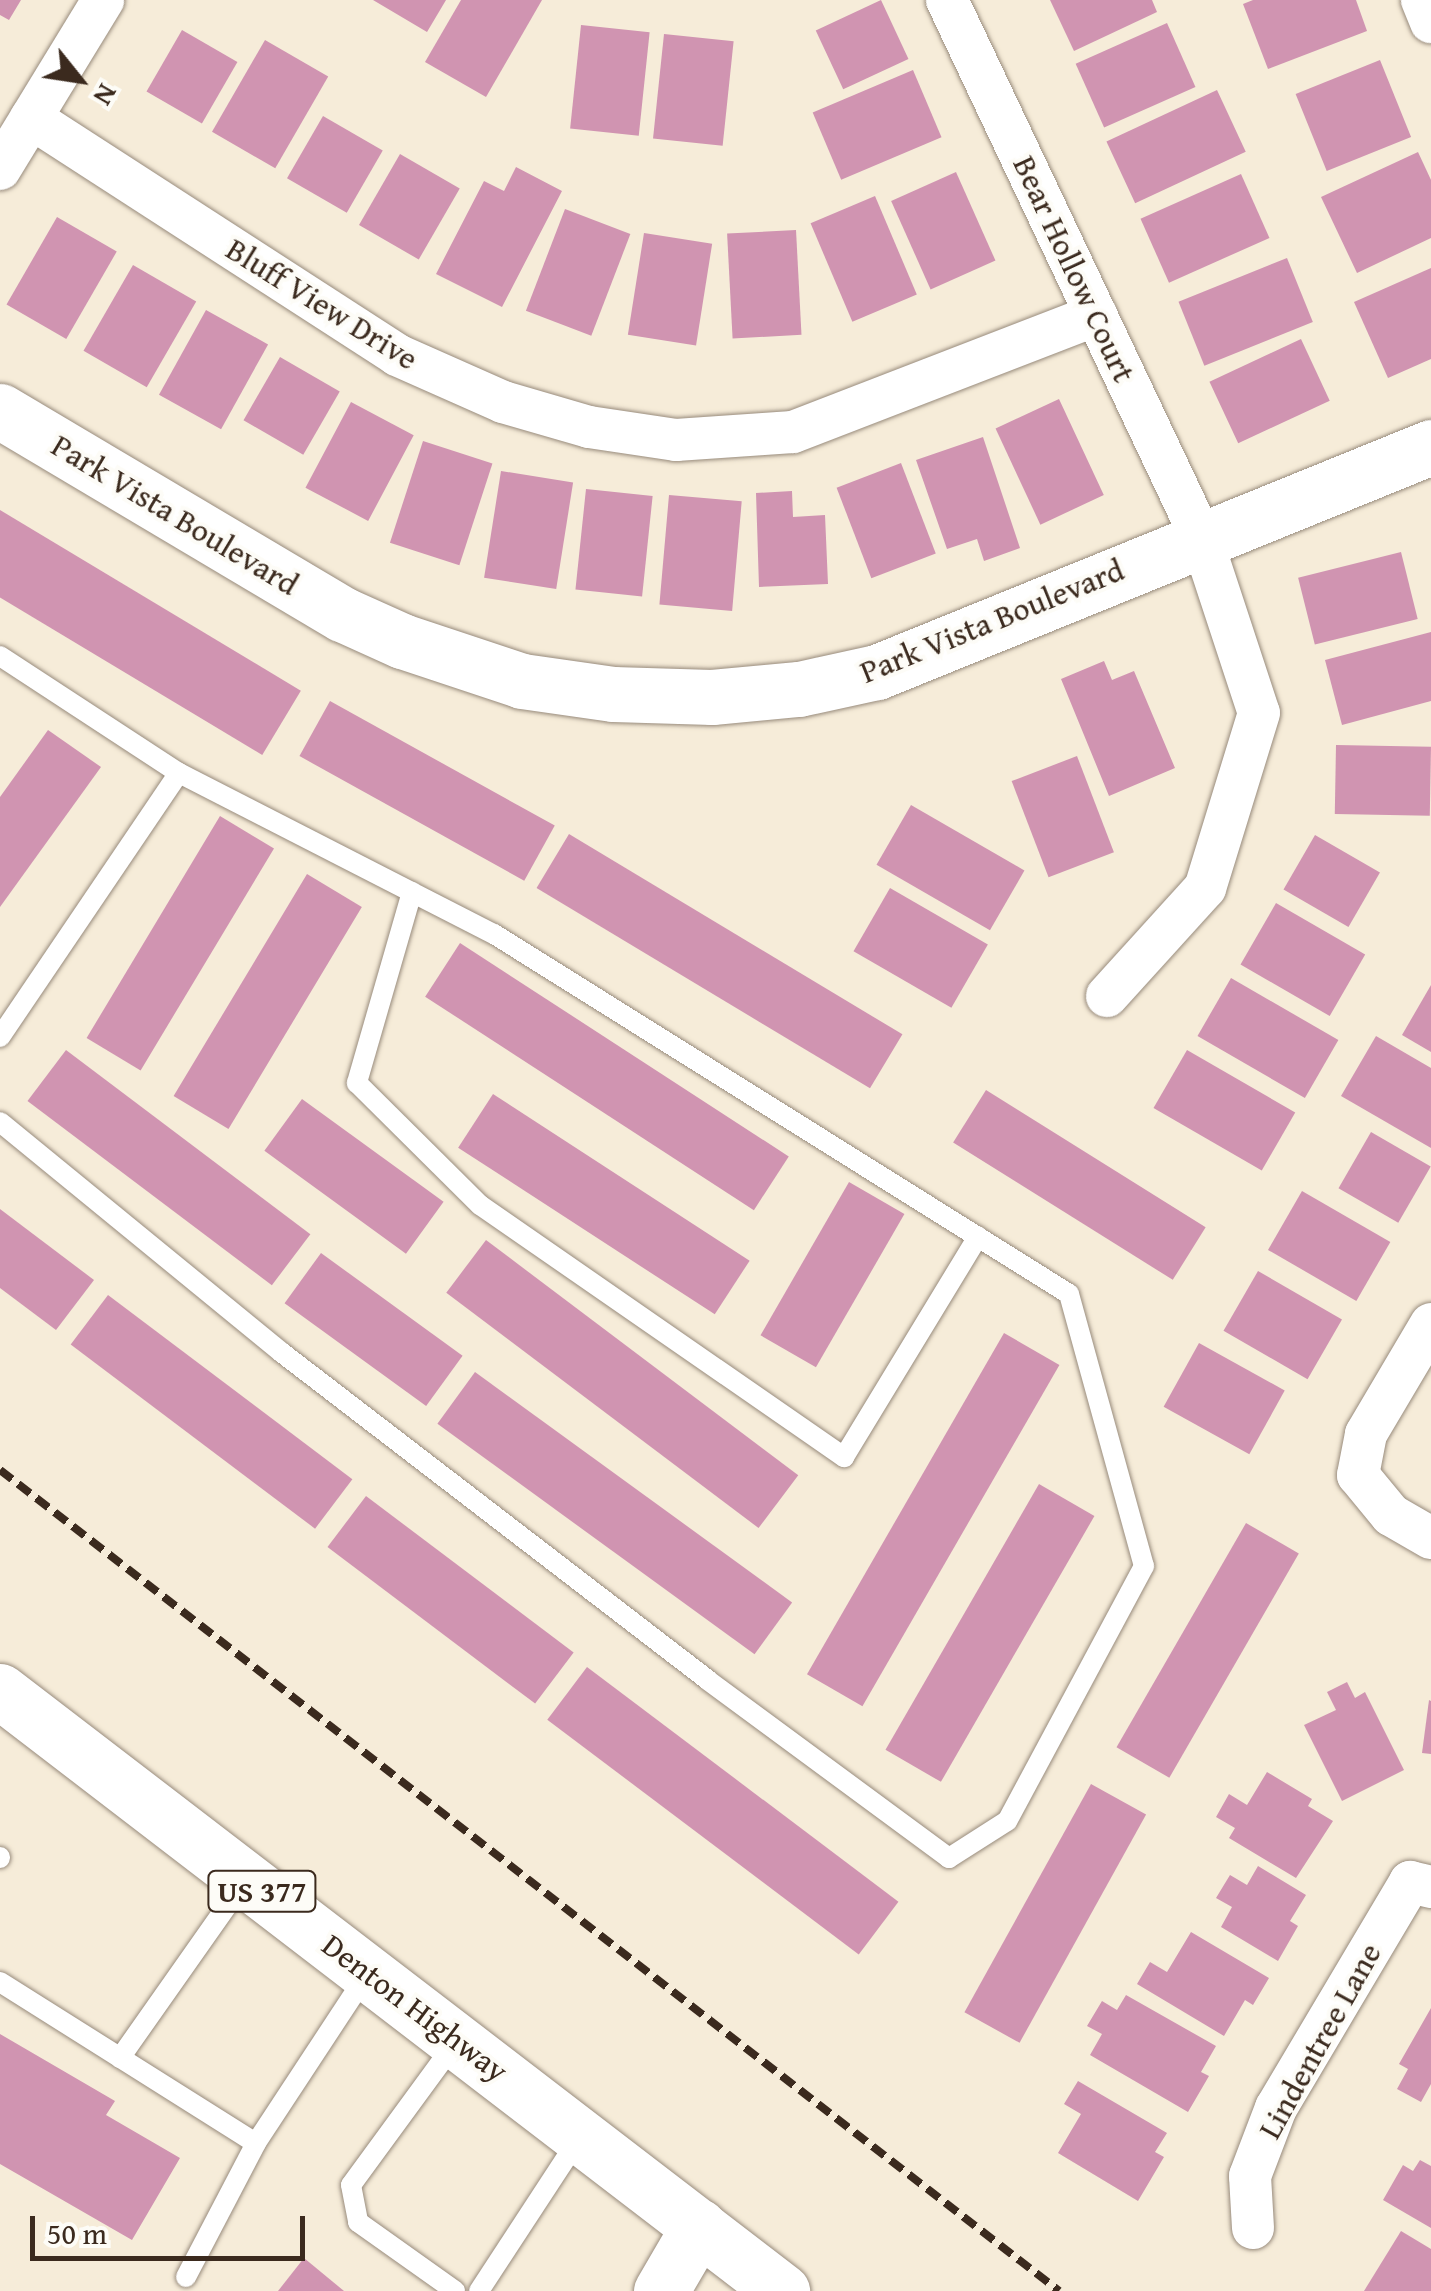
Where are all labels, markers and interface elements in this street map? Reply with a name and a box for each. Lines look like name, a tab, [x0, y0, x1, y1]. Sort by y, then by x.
north arrow	[30, 30, 130, 130]
text: N	[84, 77, 129, 114]
street label: Bear Hollow Court	[1005, 150, 1143, 388]
street label: Bluff View Drive	[219, 230, 425, 378]
street label: Park Vista Boulevard	[45, 426, 305, 604]
street label: Park Vista Boulevard	[855, 551, 1129, 691]
road number: US 377	[207, 1866, 317, 1916]
street label: Denton Highway	[315, 1926, 515, 2090]
street label: Lindentree Lane	[1251, 1937, 1389, 2145]
scale bar	[35, 2196, 310, 2258]
text: 50 m	[47, 2211, 107, 2255]

